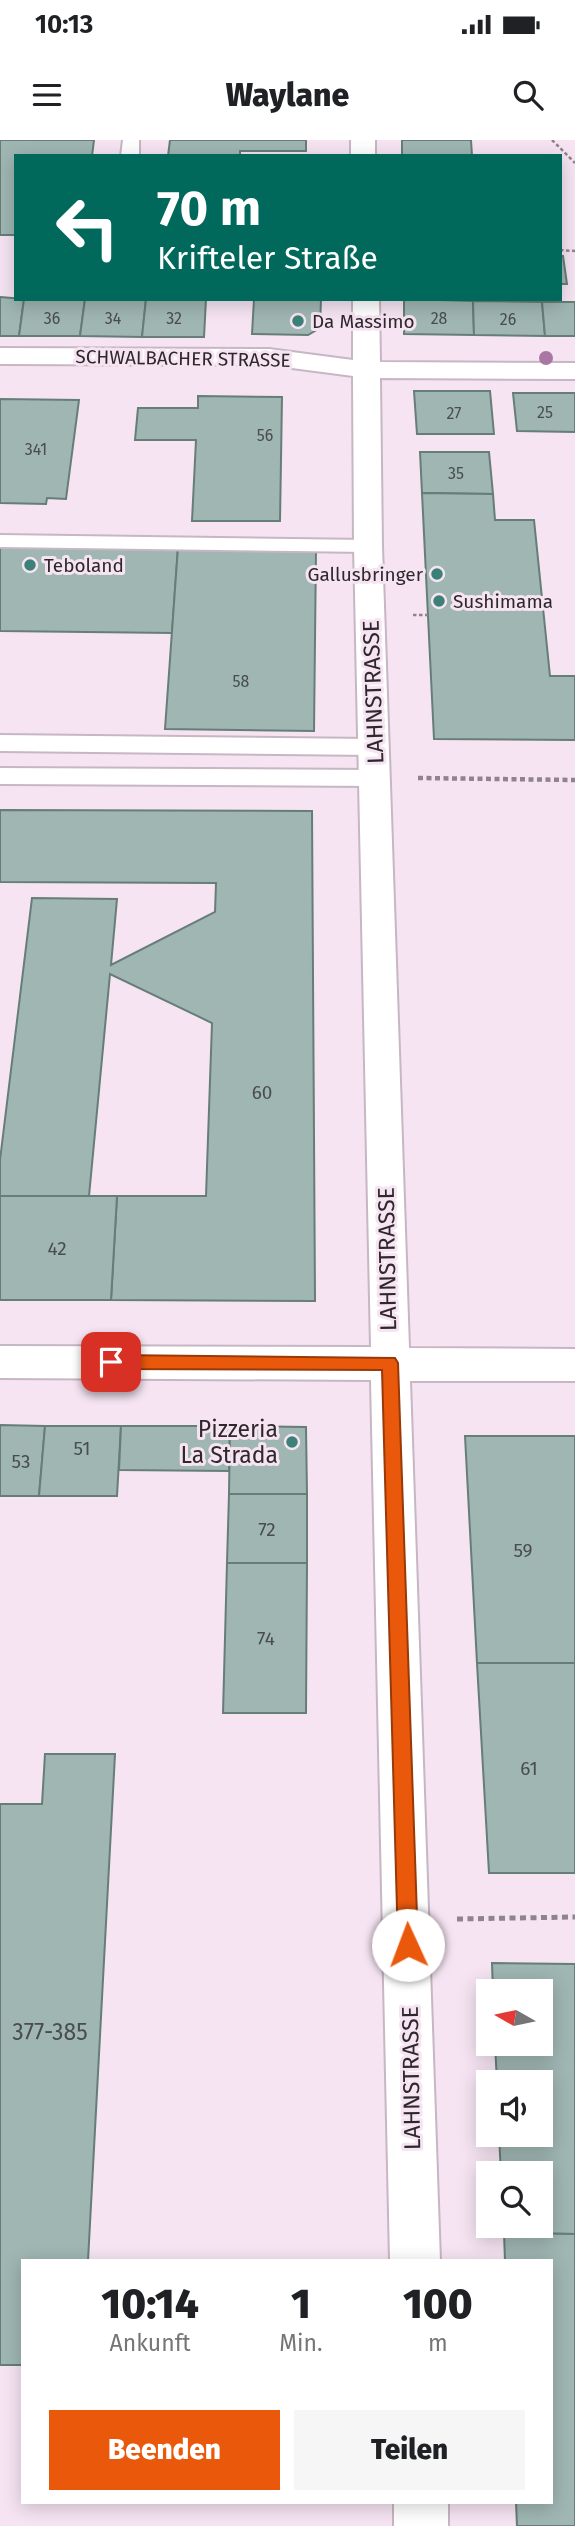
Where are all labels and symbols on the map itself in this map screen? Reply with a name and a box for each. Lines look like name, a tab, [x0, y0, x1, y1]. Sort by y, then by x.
house number: 36	[44, 309, 60, 328]
house number: 34	[105, 309, 122, 328]
house number: 32	[166, 309, 182, 328]
house number: 28	[431, 309, 448, 328]
place label: Da Massimo	[312, 310, 415, 333]
house number: 26	[500, 310, 516, 329]
marker: Da Massimo	[290, 313, 306, 329]
street label: SCHWALBACHER STRASSE	[75, 345, 291, 372]
house number: 25	[537, 403, 553, 422]
house number: 27	[447, 404, 461, 423]
house number: 56	[257, 426, 273, 445]
house number: 341	[25, 440, 47, 459]
house number: 35	[448, 464, 464, 483]
place label: Teboland	[44, 554, 124, 577]
marker: Teboland	[22, 557, 38, 573]
place label: Gallusbringer	[307, 563, 424, 586]
marker: Gallusbringer	[429, 566, 445, 582]
place label: Sushimama	[453, 590, 553, 613]
marker: Sushimama	[431, 593, 447, 609]
street label: LAHNSTRASSE	[356, 620, 390, 764]
house number: 58	[233, 672, 250, 691]
house number: 60	[252, 1081, 272, 1104]
street label: LAHNSTRASSE	[372, 1187, 402, 1331]
house number: 42	[47, 1237, 67, 1260]
pin	[81, 1332, 141, 1392]
place label: Pizzeria La Strada	[180, 1415, 278, 1469]
marker: Pizzeria La Strada	[284, 1434, 300, 1450]
house number: 51	[74, 1437, 90, 1460]
house number: 53	[12, 1450, 30, 1473]
house number: 72	[258, 1518, 276, 1541]
house number: 59	[513, 1539, 533, 1562]
house number: 74	[257, 1627, 275, 1650]
house number: 61	[520, 1757, 538, 1780]
position arrow	[371, 1908, 445, 1982]
north arrow	[476, 1979, 553, 2056]
street label: LAHNSTRASSE	[396, 2006, 426, 2150]
house number: 377-385	[12, 2018, 88, 2046]

